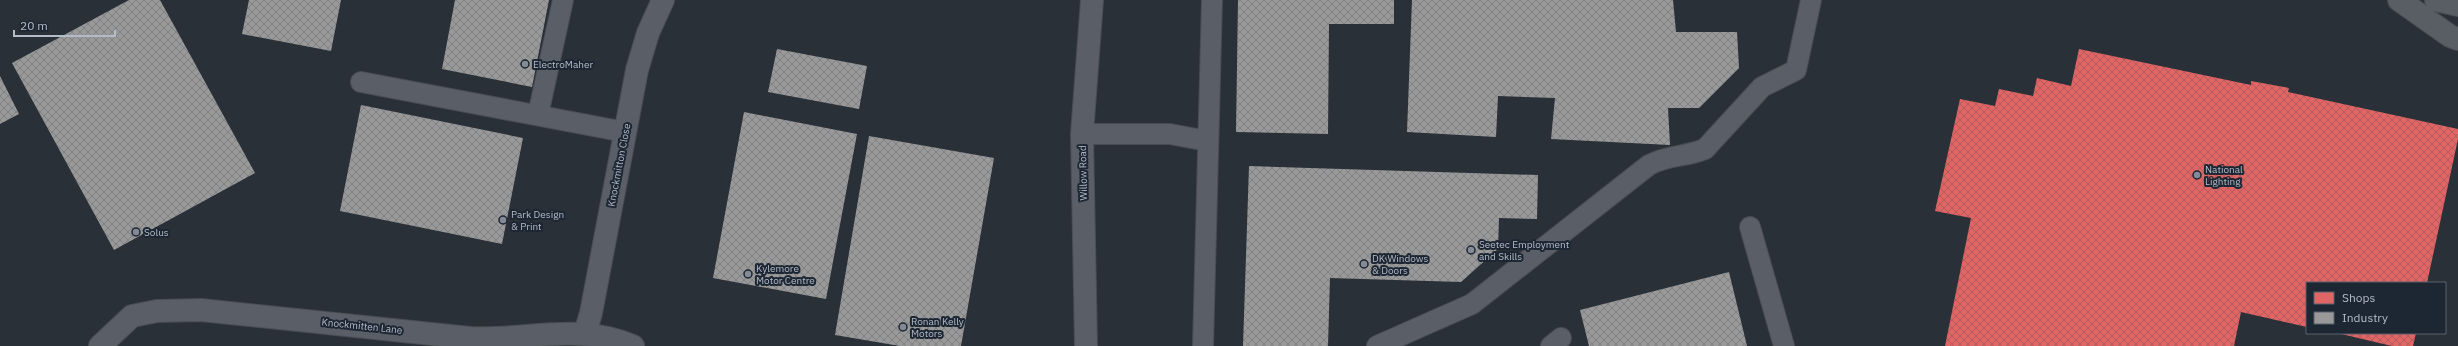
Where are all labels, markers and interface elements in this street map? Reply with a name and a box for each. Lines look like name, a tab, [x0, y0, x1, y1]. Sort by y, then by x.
scale bar	[14, 12, 115, 38]
text: 20 m	[20, 18, 48, 33]
place label: ElectroMaher	[533, 58, 593, 71]
marker: ElectroMaher	[520, 59, 530, 69]
street label: Knockmitton Close	[605, 122, 634, 208]
street label: Willow Road	[1076, 145, 1090, 201]
place label: National Lighting	[2205, 163, 2243, 188]
marker: National Lighting	[2192, 170, 2202, 180]
place label: Park Design & Print	[511, 208, 564, 233]
marker: Park Design & Print	[498, 215, 508, 225]
place label: Solus	[144, 226, 169, 239]
marker: Solus	[131, 227, 141, 237]
place label: Seetec Employment and Skills	[1479, 238, 1570, 263]
marker: Seetec Employment and Skills	[1466, 245, 1476, 255]
place label: DK Windows & Doors	[1372, 252, 1429, 277]
marker: DK Windows & Doors	[1359, 259, 1369, 269]
place label: Kylemore Motor Centre	[756, 262, 815, 287]
marker: Kylemore Motor Centre	[743, 269, 753, 279]
legend	[2306, 282, 2446, 334]
text: Shops	[2342, 290, 2375, 305]
text: Industry	[2342, 310, 2388, 325]
street label: Knockmitten Lane	[321, 315, 403, 337]
place label: Ronan Kelly Motors	[911, 315, 964, 340]
marker: Ronan Kelly Motors	[898, 322, 908, 332]

